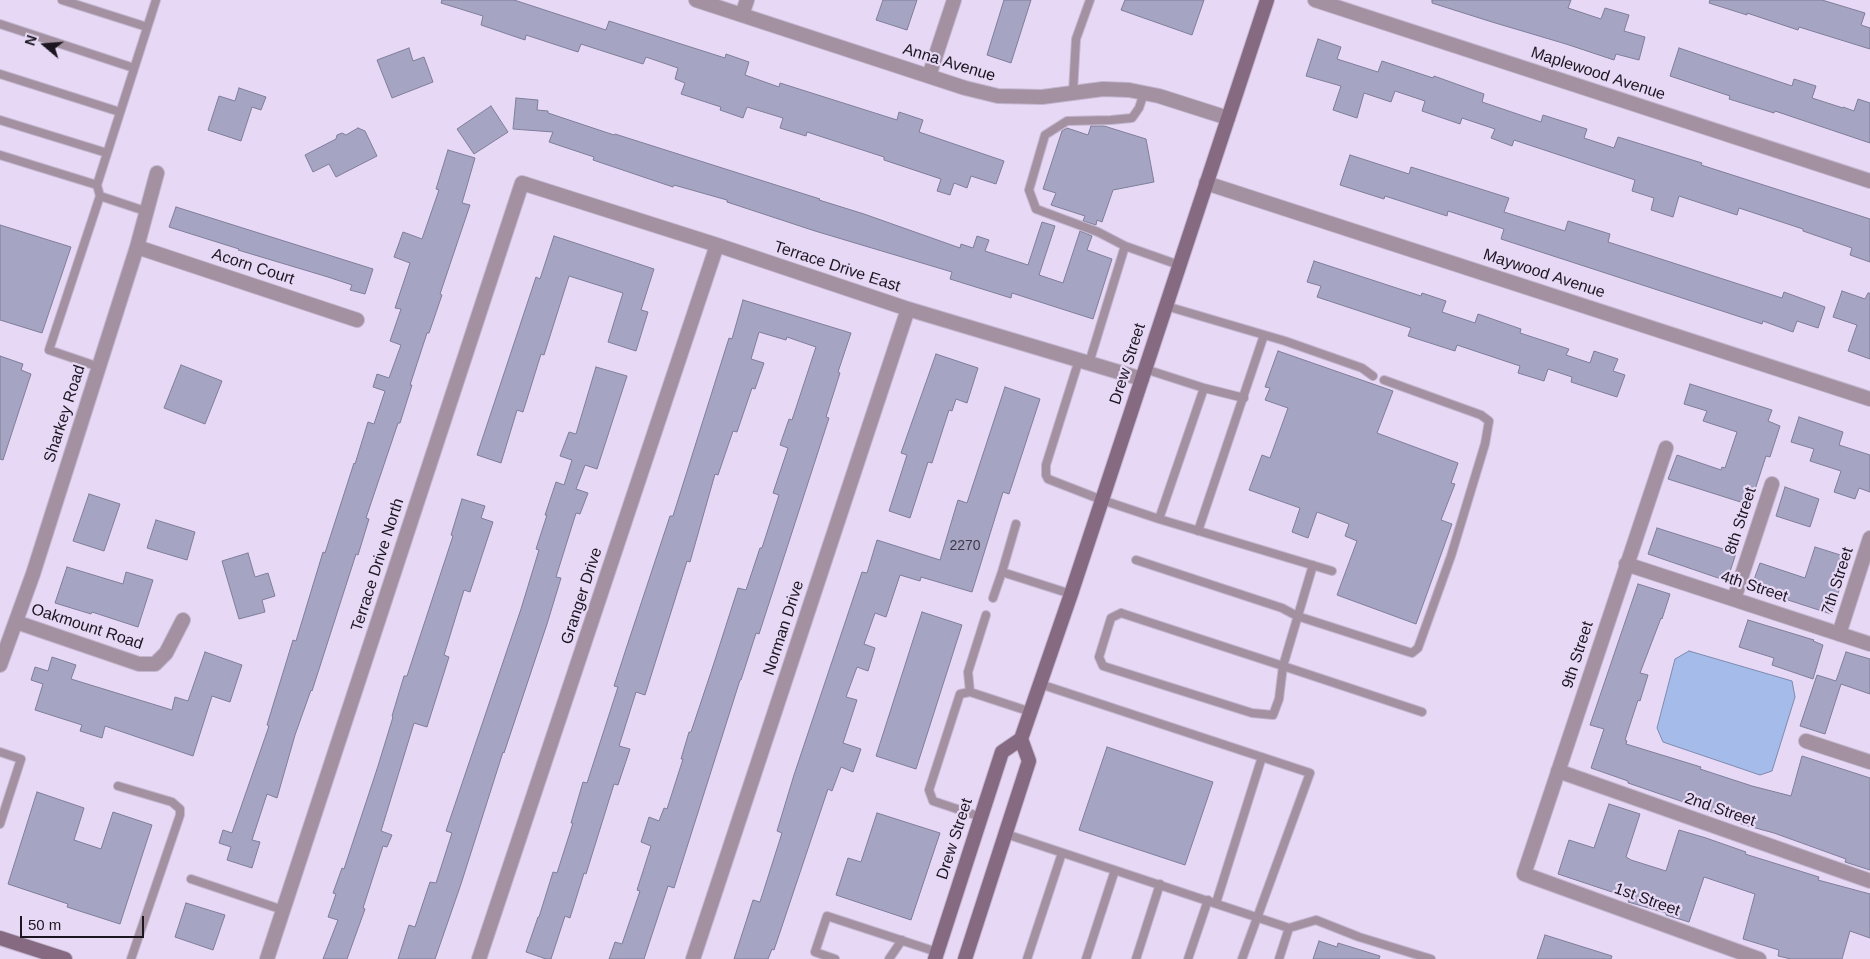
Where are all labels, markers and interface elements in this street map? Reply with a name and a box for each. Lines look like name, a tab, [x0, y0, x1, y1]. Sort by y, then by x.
north arrow	[20, 20, 70, 70]
text: N	[22, 33, 40, 48]
street label: Anna Avenue	[900, 40, 998, 86]
street label: Maplewood Avenue	[1528, 43, 1668, 105]
street label: Terrace Drive East	[771, 238, 903, 296]
street label: Acorn Court	[209, 245, 297, 289]
street label: Maywood Avenue	[1481, 245, 1607, 303]
street label: Drew Street	[1106, 321, 1150, 407]
street label: Sharkey Road	[40, 363, 90, 465]
street label: 8th Street	[1721, 485, 1761, 557]
street label: Terrace Drive North	[347, 496, 409, 634]
house number: 2270	[949, 538, 981, 554]
street label: Granger Drive	[557, 545, 607, 647]
street label: 7th Street	[1818, 545, 1858, 617]
street label: 4th Street	[1718, 567, 1790, 607]
street label: Norman Drive	[760, 578, 808, 678]
street label: Oakmount Road	[29, 600, 145, 654]
street label: 9th Street	[1558, 619, 1598, 691]
street label: 2nd Street	[1682, 789, 1758, 831]
street label: Drew Street	[933, 796, 977, 882]
street label: 1st Street	[1612, 879, 1682, 921]
scale bar	[22, 906, 146, 938]
text: 50 m	[28, 916, 61, 933]

